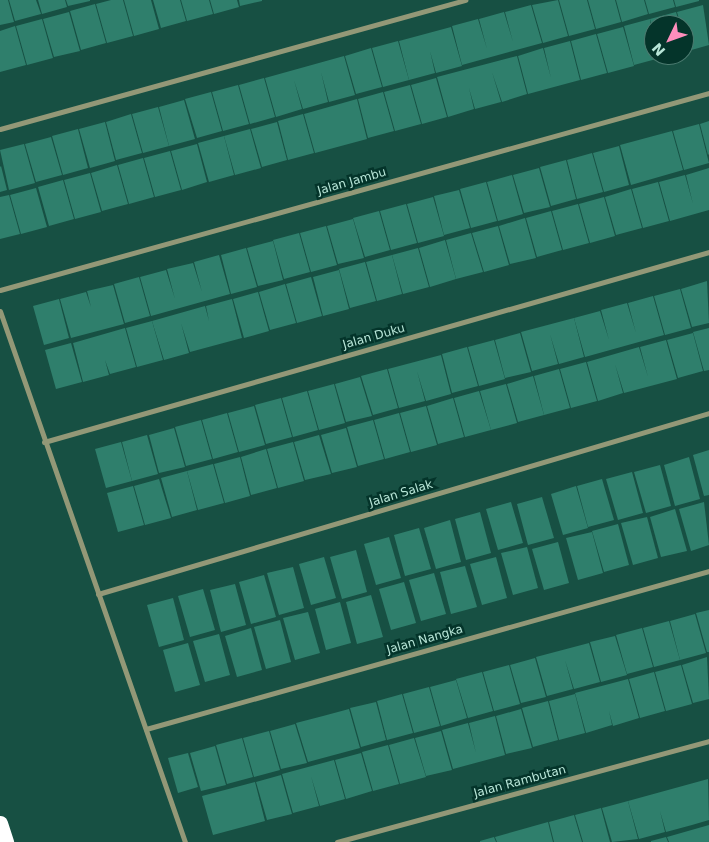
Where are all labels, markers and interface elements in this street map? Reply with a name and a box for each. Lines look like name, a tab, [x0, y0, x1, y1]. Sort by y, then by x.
north arrow	[644, 15, 694, 65]
text: N	[649, 40, 668, 59]
street label: Jalan Jambu	[316, 165, 388, 199]
street label: Jalan Duku	[341, 321, 407, 353]
street label: Jalan Salak	[368, 478, 434, 510]
street label: Jalan Nangka	[385, 622, 465, 658]
street label: Jalan Rambutan	[472, 763, 568, 801]

